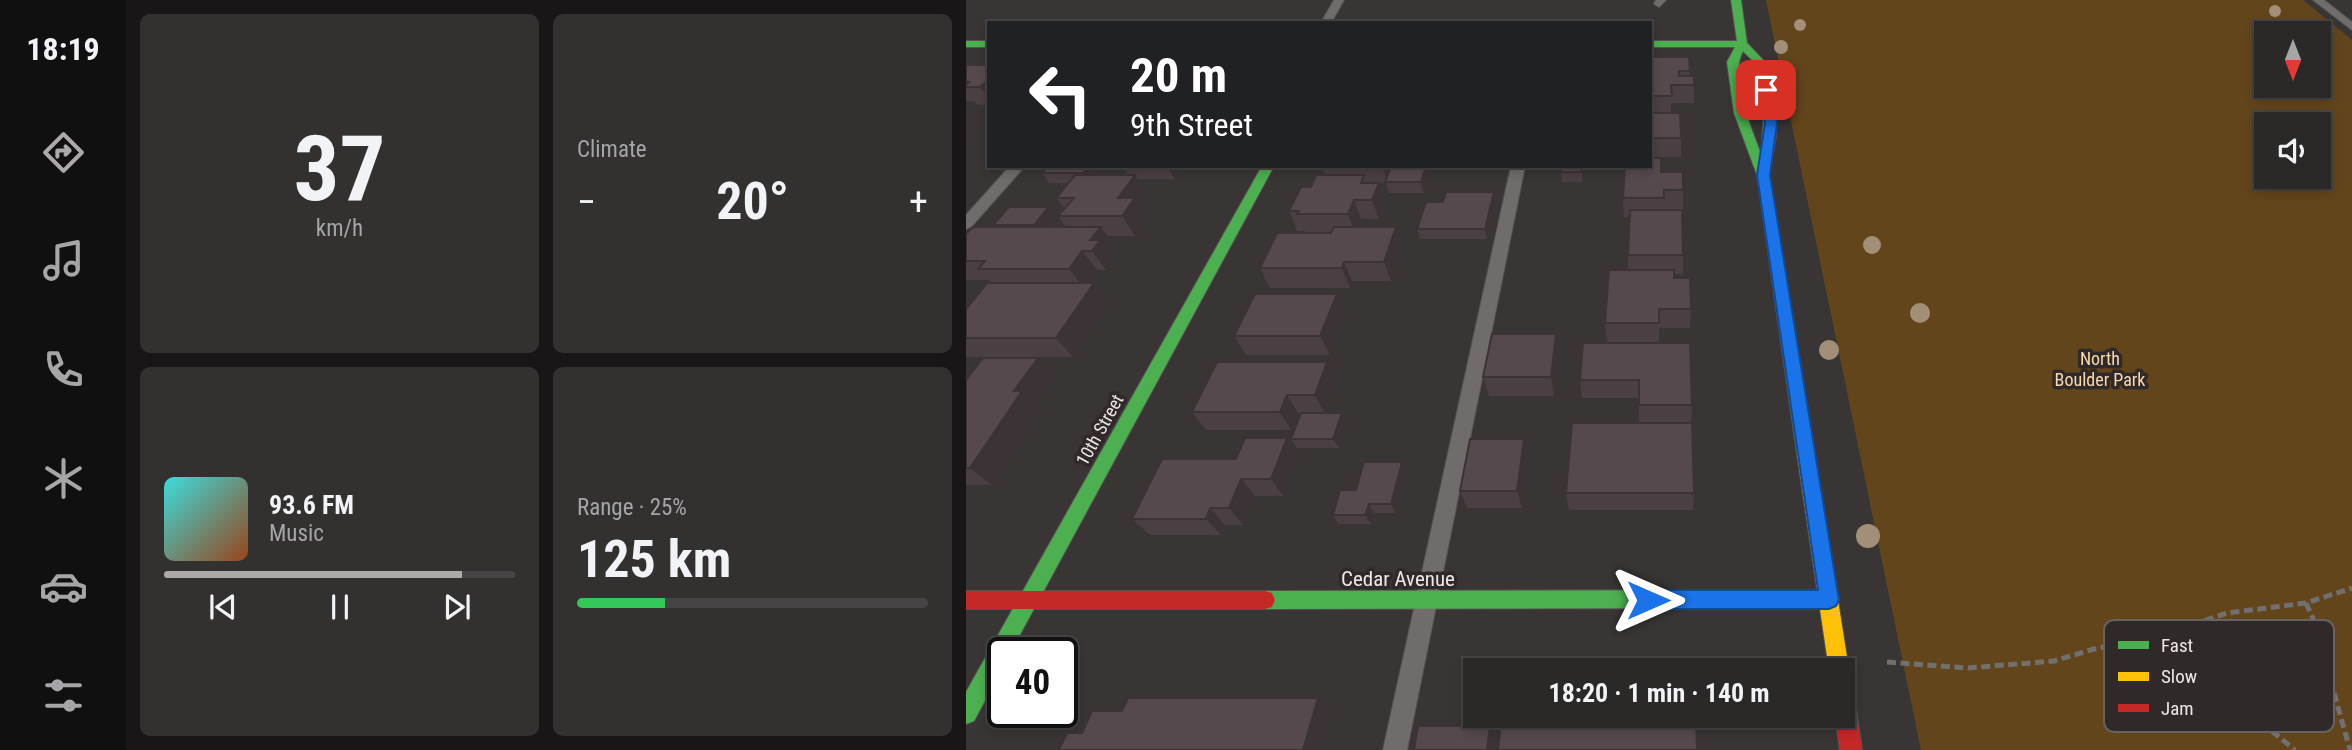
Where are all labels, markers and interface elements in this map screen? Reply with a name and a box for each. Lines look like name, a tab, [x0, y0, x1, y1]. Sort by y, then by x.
north arrow	[2254, 21, 2331, 98]
map controls	[2254, 21, 2331, 189]
text: 18:19	[26, 30, 100, 68]
text: 20 m	[1130, 47, 1227, 104]
icon: left	[1015, 49, 1106, 140]
pin	[1736, 60, 1796, 120]
icon: arrive	[1747, 71, 1785, 109]
text: 9th Street	[1130, 106, 1253, 144]
button: sound	[2254, 112, 2331, 189]
text: 37	[294, 116, 385, 222]
icon: directions	[39, 128, 88, 177]
text: Climate	[577, 136, 647, 163]
text: 20°	[716, 171, 789, 232]
text: −	[577, 180, 596, 224]
text: +	[909, 180, 928, 224]
text: km/h	[316, 215, 363, 242]
icon: music	[39, 236, 88, 285]
icon: phone	[39, 345, 88, 394]
park label: North Boulder Park	[2055, 348, 2145, 390]
street label: 10th Street	[1071, 391, 1128, 469]
icon: climate	[39, 454, 88, 503]
text: 93.6 FM	[269, 490, 354, 520]
text: Range · 25%	[577, 494, 687, 521]
text: Music	[269, 520, 324, 547]
text: 125 km	[577, 529, 731, 590]
icon: car	[39, 562, 88, 611]
position arrow	[1611, 563, 1685, 637]
street label: Cedar Avenue	[1341, 567, 1455, 591]
icon: previous	[204, 588, 242, 626]
icon: pause	[321, 588, 359, 626]
icon: next	[438, 588, 476, 626]
legend	[2104, 620, 2334, 732]
text: Fast	[2161, 634, 2193, 657]
speed limit sign: 40	[987, 637, 1078, 728]
text: Slow	[2161, 665, 2197, 688]
icon: filters	[39, 671, 88, 720]
text: 18:20 · 1 min · 140 m	[1549, 678, 1769, 708]
text: Jam	[2161, 697, 2194, 720]

